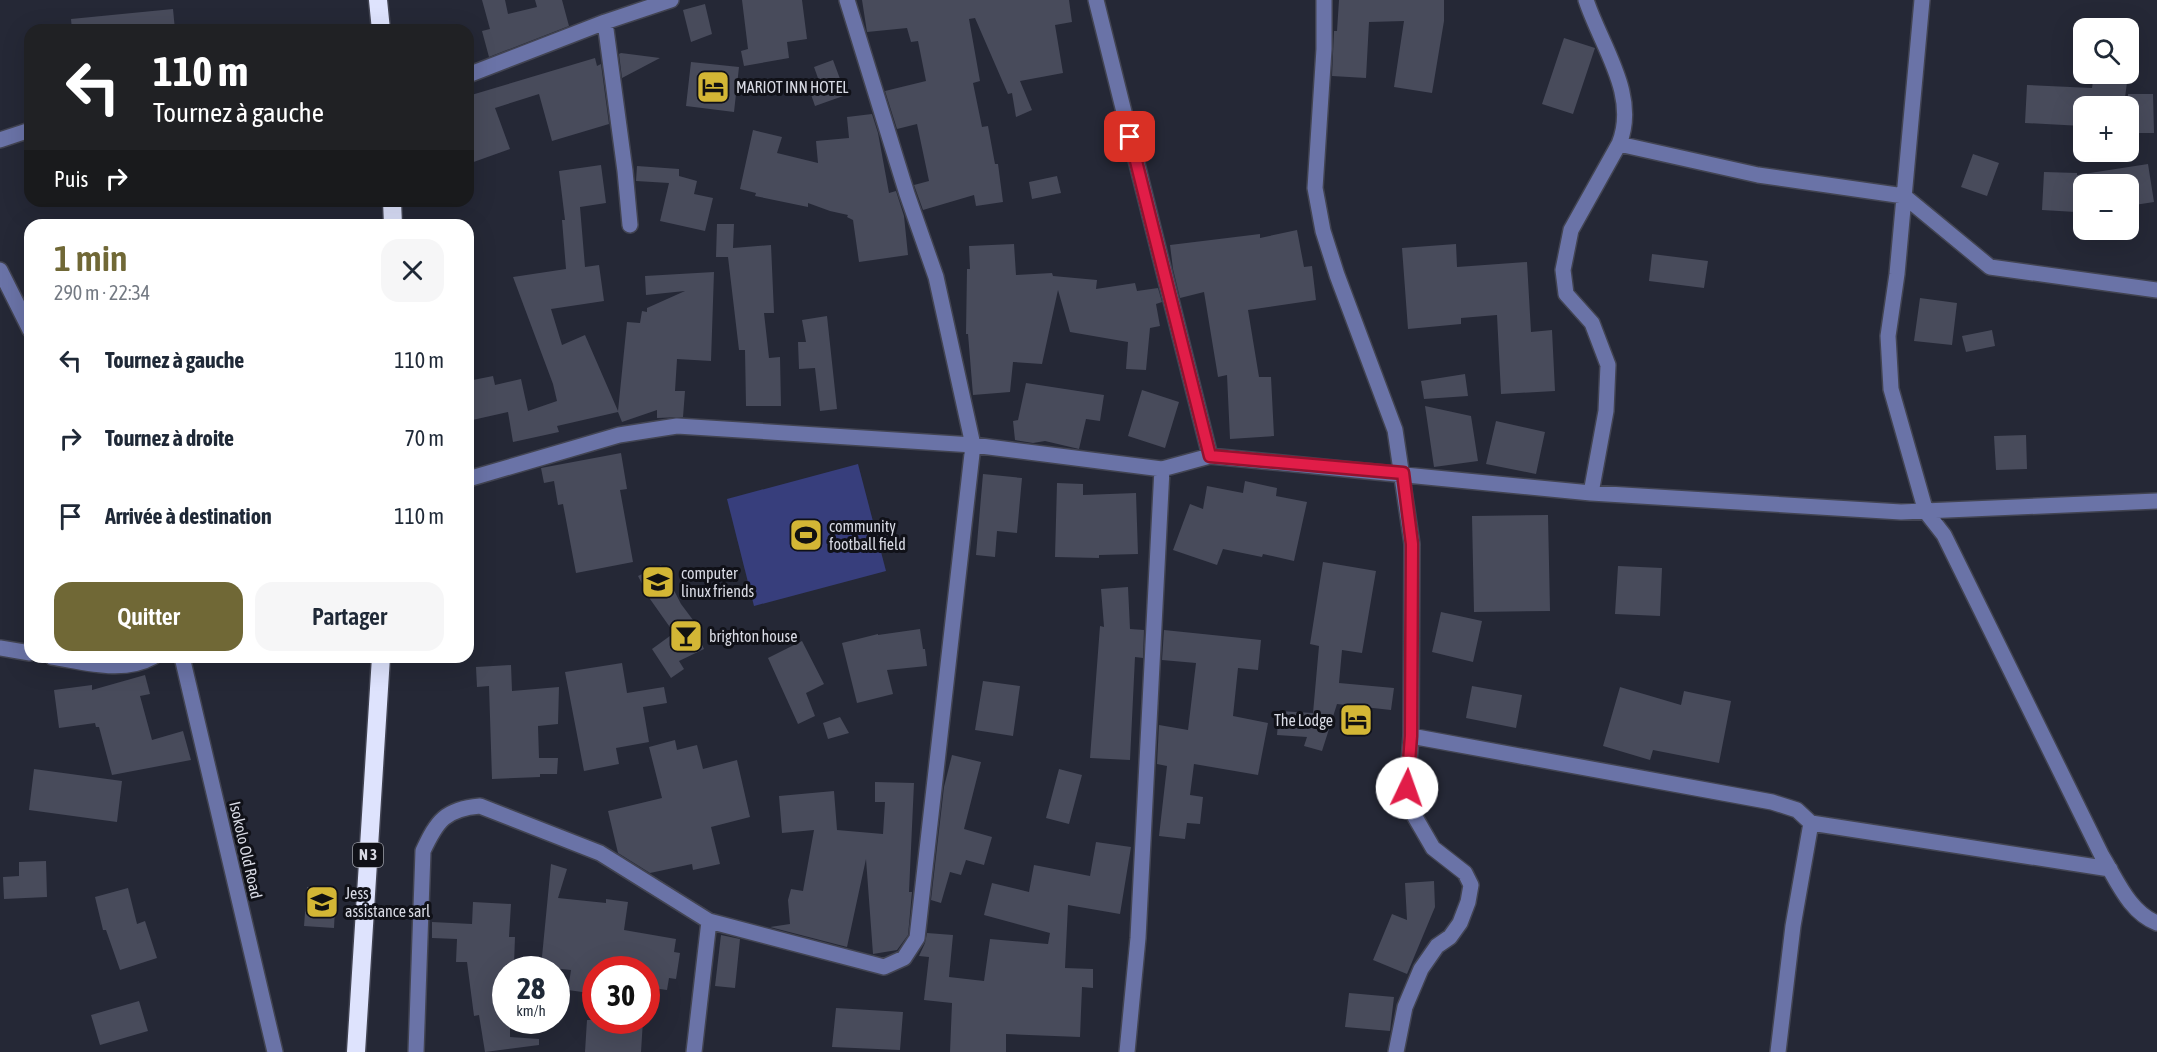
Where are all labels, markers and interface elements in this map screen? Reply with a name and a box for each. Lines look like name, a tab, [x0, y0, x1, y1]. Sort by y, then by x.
map controls	[2073, 18, 2139, 240]
button: search	[2073, 18, 2139, 84]
text: 110 m	[153, 47, 248, 95]
icon: left	[54, 48, 132, 126]
hotel icon: MARIOT INN HOTEL	[695, 69, 731, 105]
place label: MARIOT INN HOTEL	[736, 78, 849, 96]
button: +	[2073, 96, 2139, 162]
text: Tournez à gauche	[153, 97, 324, 128]
pin	[1104, 111, 1155, 162]
icon: arrive	[1113, 120, 1146, 153]
icon: right	[100, 162, 133, 195]
text: Puis	[54, 166, 88, 192]
button: −	[2073, 174, 2139, 240]
text: 1 min	[54, 237, 128, 279]
button: close	[381, 239, 444, 302]
text: 290 m · 22:34	[54, 281, 150, 304]
icon: left	[54, 344, 87, 377]
text: Tournez à gauche	[105, 347, 244, 373]
text: 110 m	[394, 347, 444, 373]
icon: right	[54, 422, 87, 455]
text: Tournez à droite	[105, 425, 234, 451]
text: 70 m	[404, 425, 444, 451]
icon: arrive	[54, 500, 87, 533]
text: Arrivée à destination	[105, 503, 272, 529]
text: 110 m	[394, 503, 444, 529]
sports icon: community football field	[788, 517, 824, 553]
place label: community football field	[829, 517, 906, 553]
school or university icon: computer linux friends	[640, 564, 676, 600]
place label: computer linux friends	[681, 564, 754, 600]
button: Quitter	[54, 582, 243, 651]
button: Partager	[255, 582, 444, 651]
bar icon: brighton house	[668, 618, 704, 654]
place label: brighton house	[709, 627, 797, 646]
hotel icon: The Lodge	[1338, 702, 1374, 738]
place label: The Lodge	[1274, 711, 1333, 730]
position arrow	[1375, 756, 1439, 820]
street label: Isokolo Old Road	[226, 800, 266, 900]
road number: N 3	[353, 843, 383, 867]
school or university icon: Jess assistance sarl	[304, 884, 340, 920]
place label: Jess assistance sarl	[345, 884, 431, 920]
speed limit sign: 30	[582, 956, 660, 1034]
text: 28	[517, 971, 545, 1005]
text: km/h	[516, 1002, 546, 1019]

